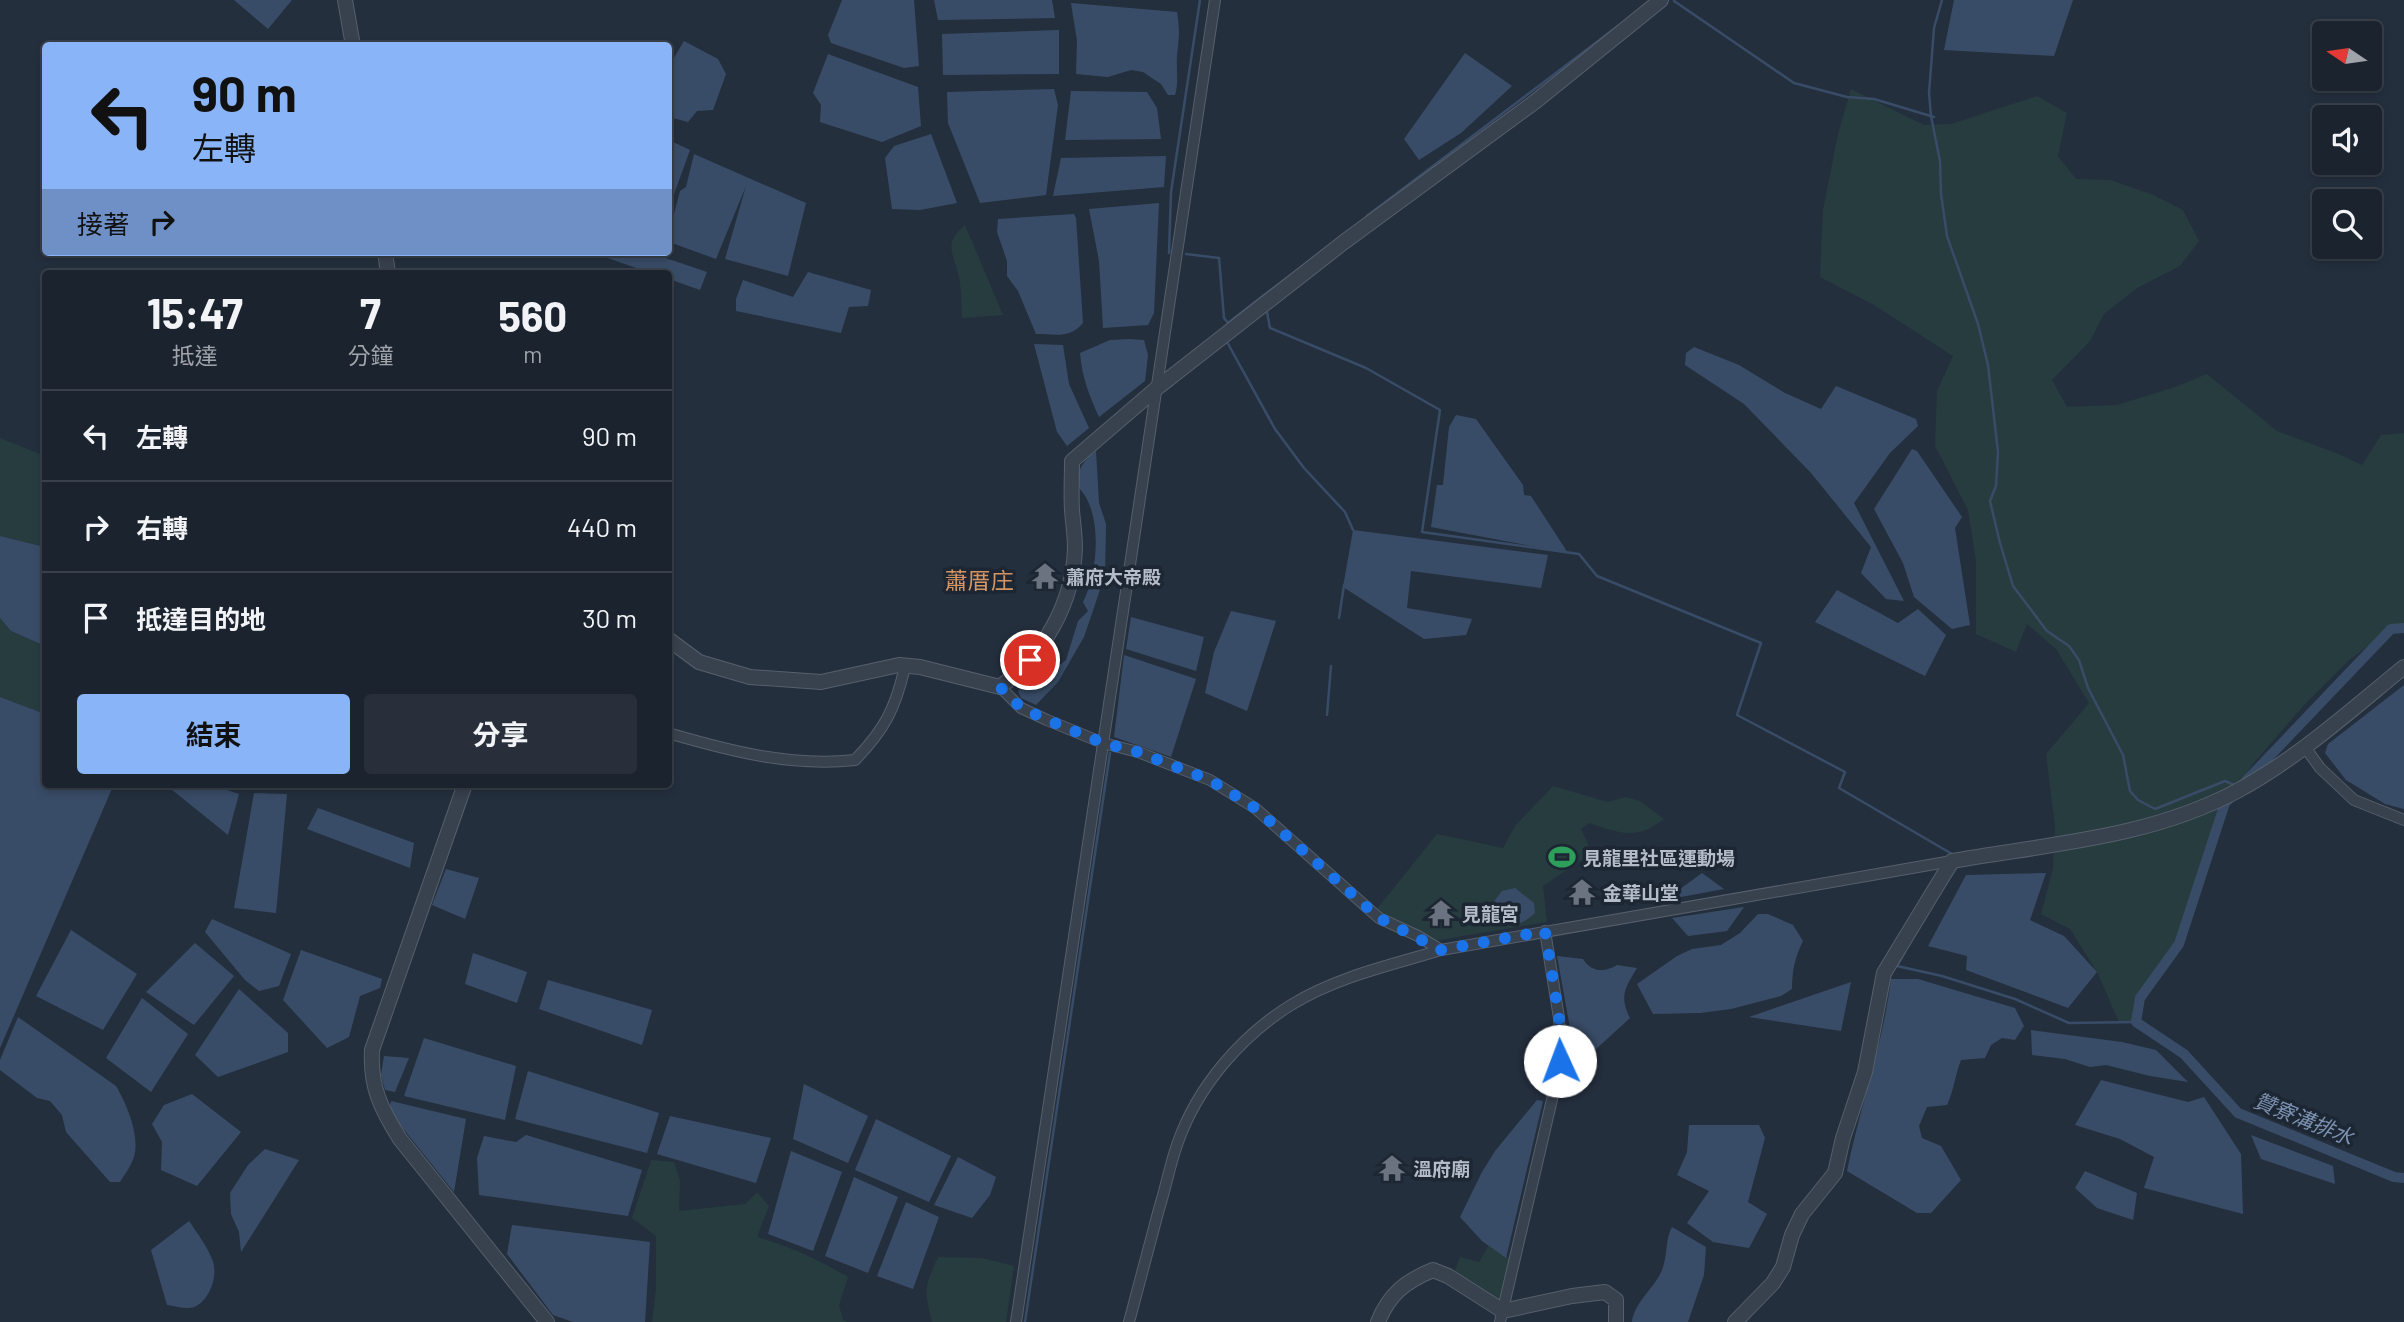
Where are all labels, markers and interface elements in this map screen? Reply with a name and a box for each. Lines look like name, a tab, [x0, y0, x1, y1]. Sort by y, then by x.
north arrow	[2312, 21, 2382, 91]
map controls	[2312, 21, 2382, 259]
text: 90 m	[192, 63, 297, 122]
icon: left	[77, 70, 168, 161]
button: sound	[2312, 105, 2382, 175]
text: 左轉	[192, 128, 256, 166]
button: search	[2312, 189, 2382, 259]
icon: right	[143, 203, 181, 241]
text: 接著	[77, 208, 129, 239]
text: 15:47	[147, 287, 243, 337]
text: 7	[360, 287, 381, 337]
text: 560	[498, 290, 567, 340]
text: m	[523, 340, 542, 368]
text: 抵達	[172, 341, 218, 369]
text: 分鐘	[347, 341, 393, 369]
icon: left	[77, 417, 115, 455]
text: 90 m	[582, 420, 637, 451]
text: 左轉	[136, 421, 188, 452]
icon: right	[77, 508, 115, 546]
text: 440 m	[567, 511, 637, 542]
text: 右轉	[136, 512, 188, 543]
temple icon: 蕭府大帝殿	[1030, 561, 1060, 591]
place label: 蕭府大帝殿	[1066, 565, 1161, 588]
district label: 蕭厝庄	[945, 566, 1014, 594]
icon: arrive	[77, 599, 115, 637]
text: 30 m	[582, 602, 637, 633]
text: 抵達目的地	[136, 603, 266, 634]
pin	[1000, 630, 1060, 690]
icon: arrive	[1011, 641, 1049, 679]
button: 結束	[77, 694, 350, 774]
button: 分享	[364, 694, 637, 774]
sports icon: 見龍里社區運動場	[1547, 842, 1577, 872]
place label: 見龍里社區運動場	[1583, 846, 1735, 869]
temple icon: 金華山堂	[1567, 877, 1597, 907]
place label: 金華山堂	[1603, 881, 1679, 904]
temple icon: 見龍宮	[1426, 898, 1456, 928]
place label: 見龍宮	[1462, 902, 1519, 925]
position arrow	[1523, 1024, 1597, 1098]
water label: 贊寮溝排水	[2251, 1087, 2358, 1150]
temple icon: 溫府廟	[1377, 1153, 1407, 1183]
place label: 溫府廟	[1413, 1157, 1470, 1180]

